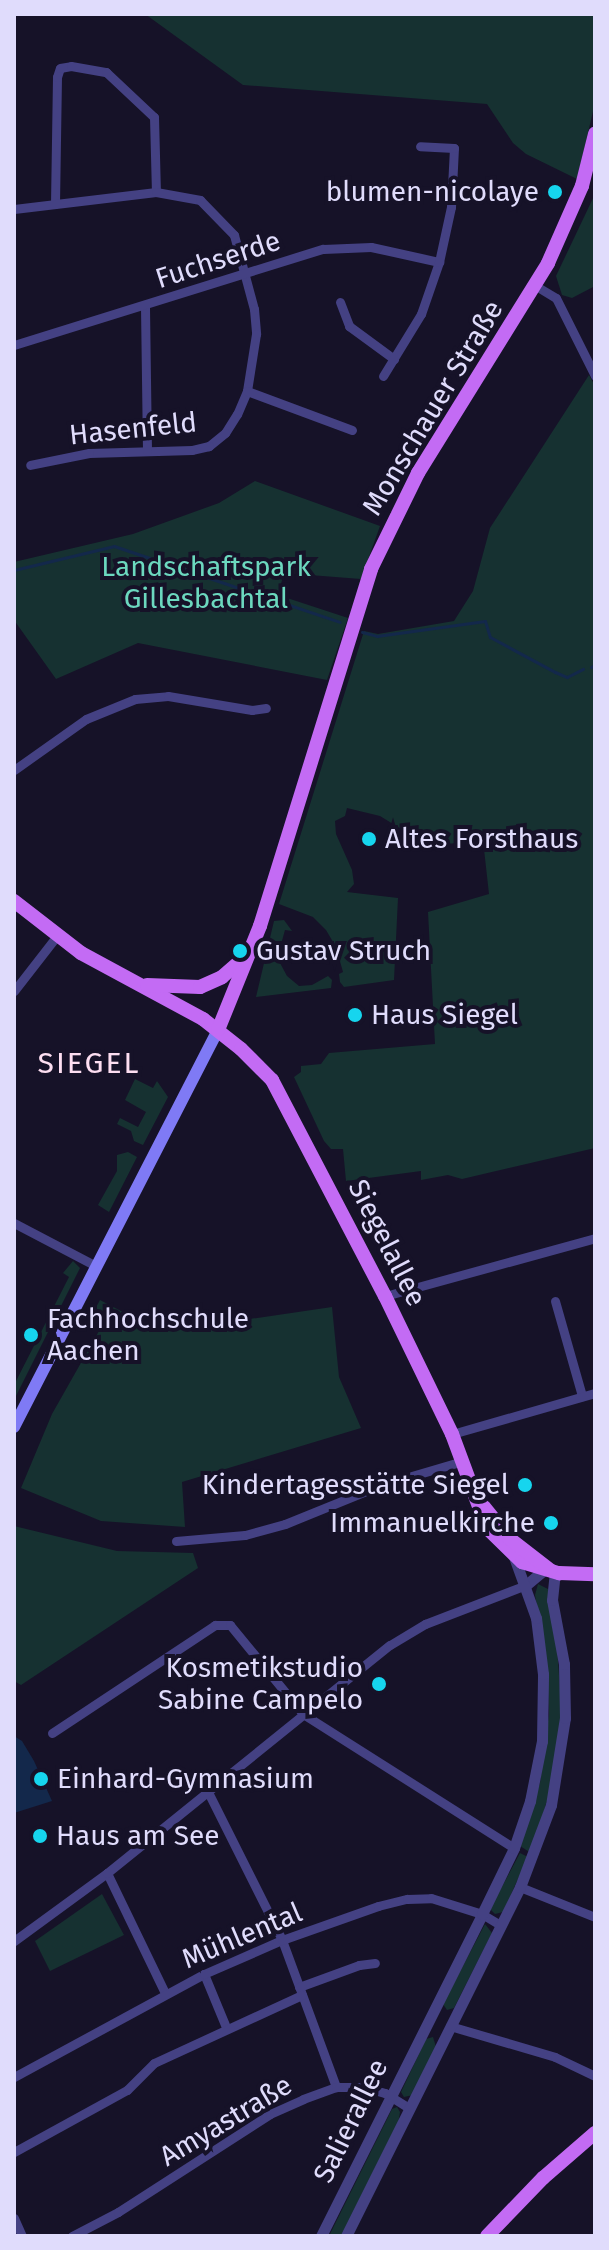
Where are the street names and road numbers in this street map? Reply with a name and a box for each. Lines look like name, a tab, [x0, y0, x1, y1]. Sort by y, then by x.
street label: Fuchserde	[151, 224, 285, 296]
street label: Monschauer Straße	[356, 294, 510, 522]
street label: Hasenfeld	[68, 406, 198, 452]
street label: Siegelallee	[341, 1174, 433, 1312]
street label: Mühlental	[177, 1896, 307, 1976]
street label: Salierallee	[307, 2054, 395, 2188]
street label: Amyastraße	[154, 2068, 298, 2174]

